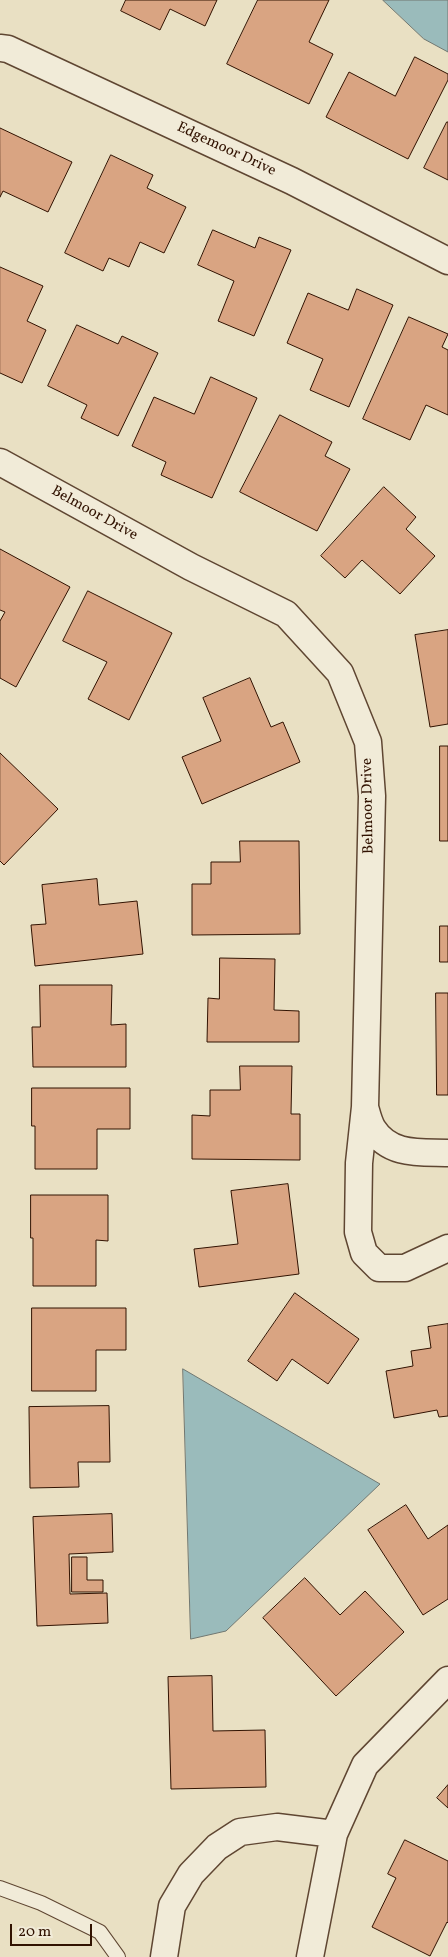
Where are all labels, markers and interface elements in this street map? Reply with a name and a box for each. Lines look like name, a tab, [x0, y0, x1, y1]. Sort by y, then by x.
street label: Edgemoor Drive	[174, 119, 278, 181]
street label: Belmoor Drive	[48, 483, 140, 545]
street label: Belmoor Drive	[359, 758, 379, 854]
scale bar	[12, 1914, 95, 1946]
text: 20 m	[18, 1922, 51, 1943]

